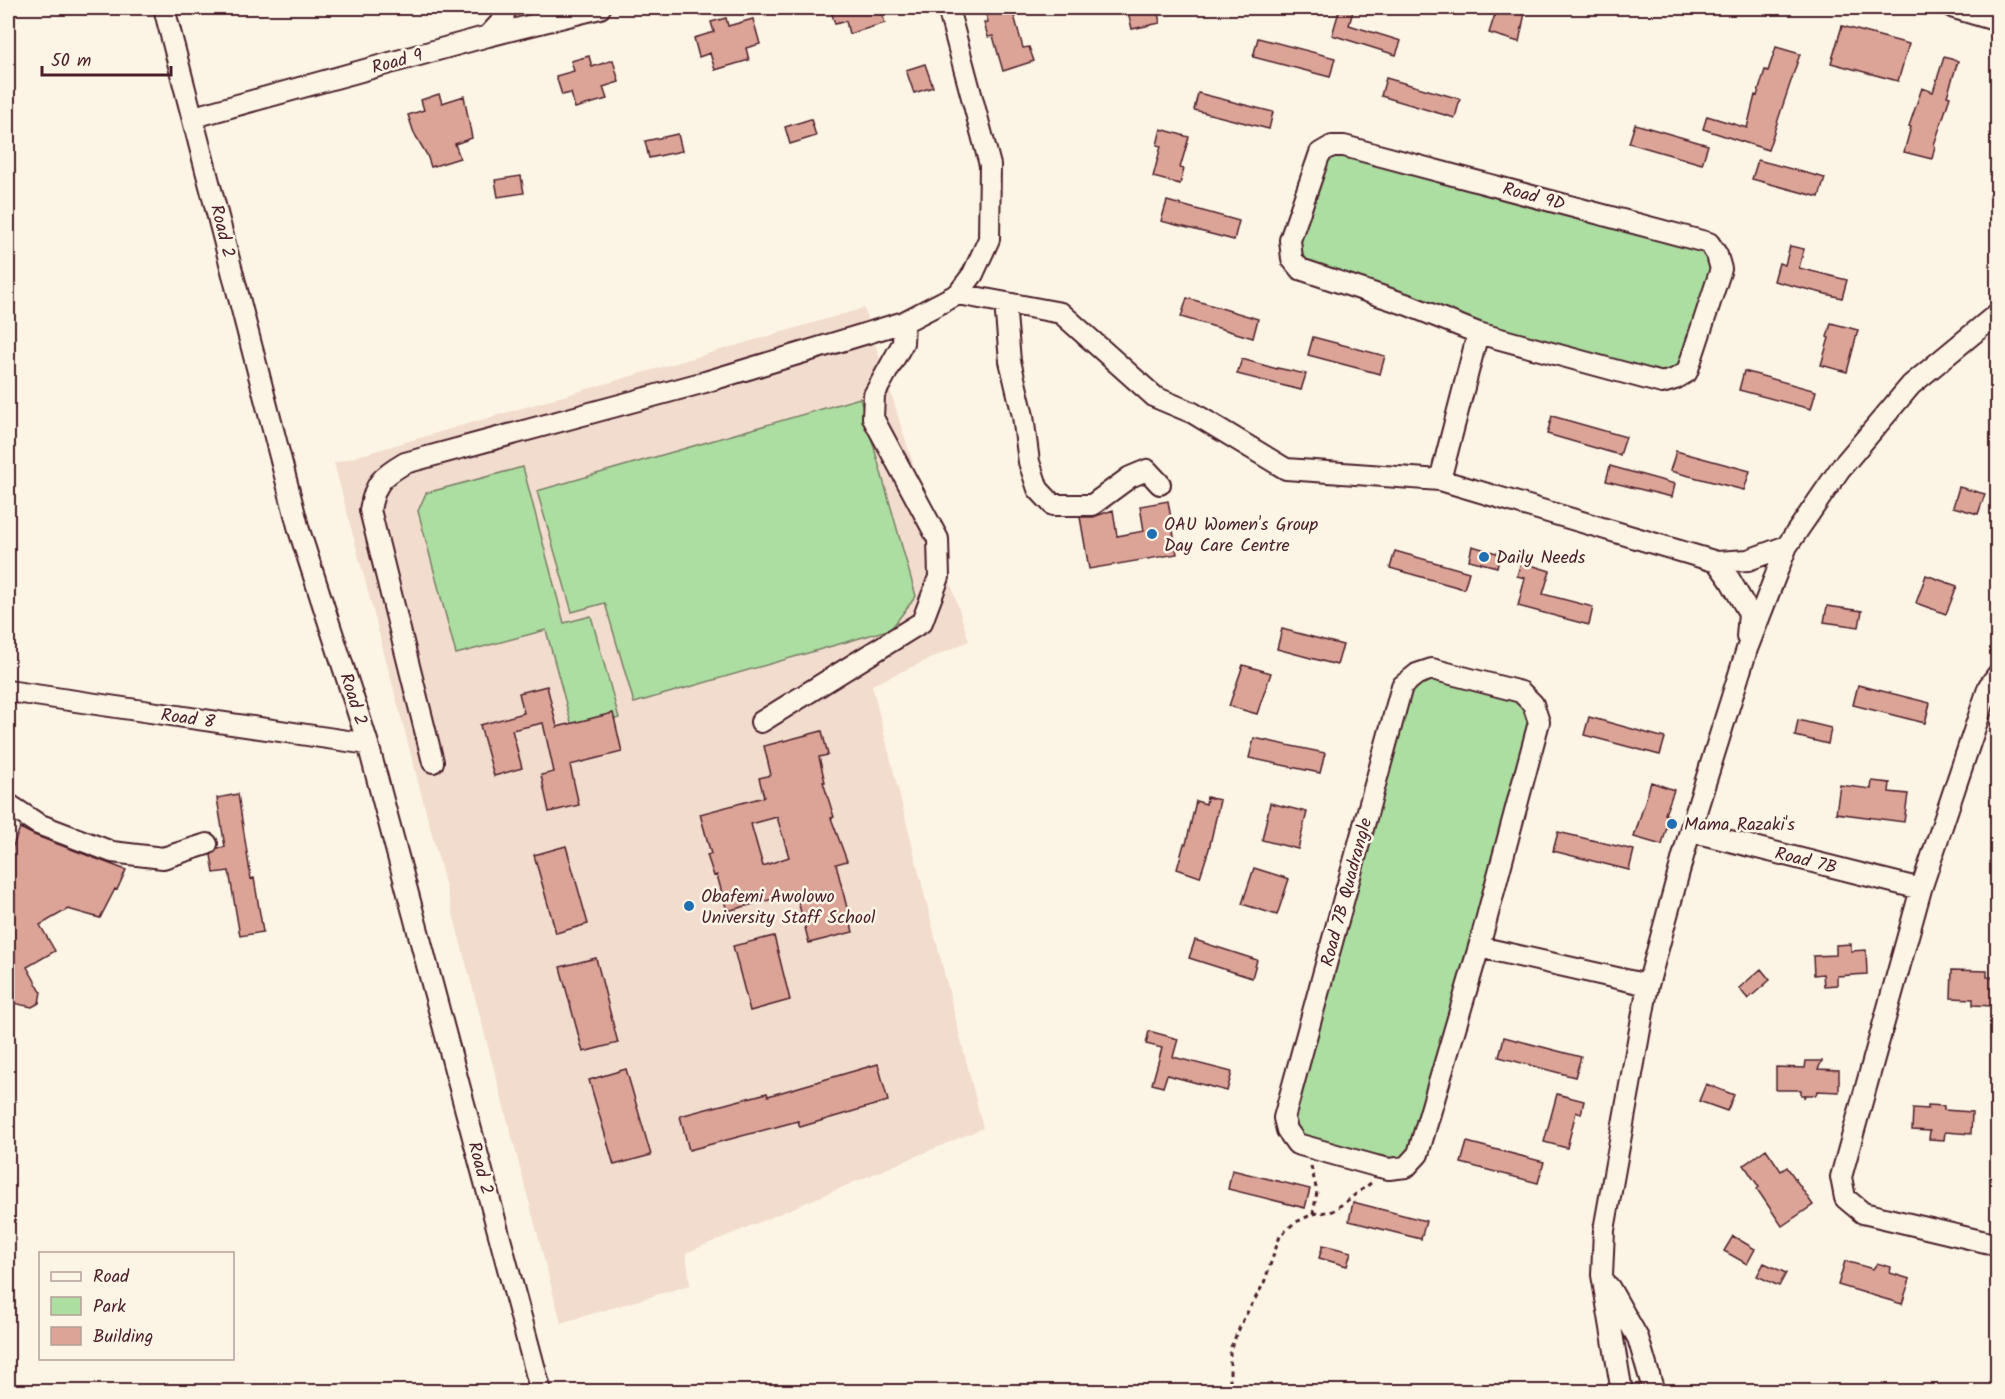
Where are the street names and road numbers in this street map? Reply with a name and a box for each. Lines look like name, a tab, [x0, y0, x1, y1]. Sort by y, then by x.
street label: Road 9	[368, 42, 427, 83]
street label: Road 9D	[1499, 175, 1569, 220]
street label: Road 2	[201, 202, 242, 261]
street label: Road 2	[330, 669, 375, 730]
street label: Road 8	[159, 701, 217, 738]
street label: Road 7B Quadrangle	[1314, 815, 1381, 970]
street label: Road 7B	[1772, 840, 1840, 883]
street label: Road 2	[459, 1139, 501, 1198]

